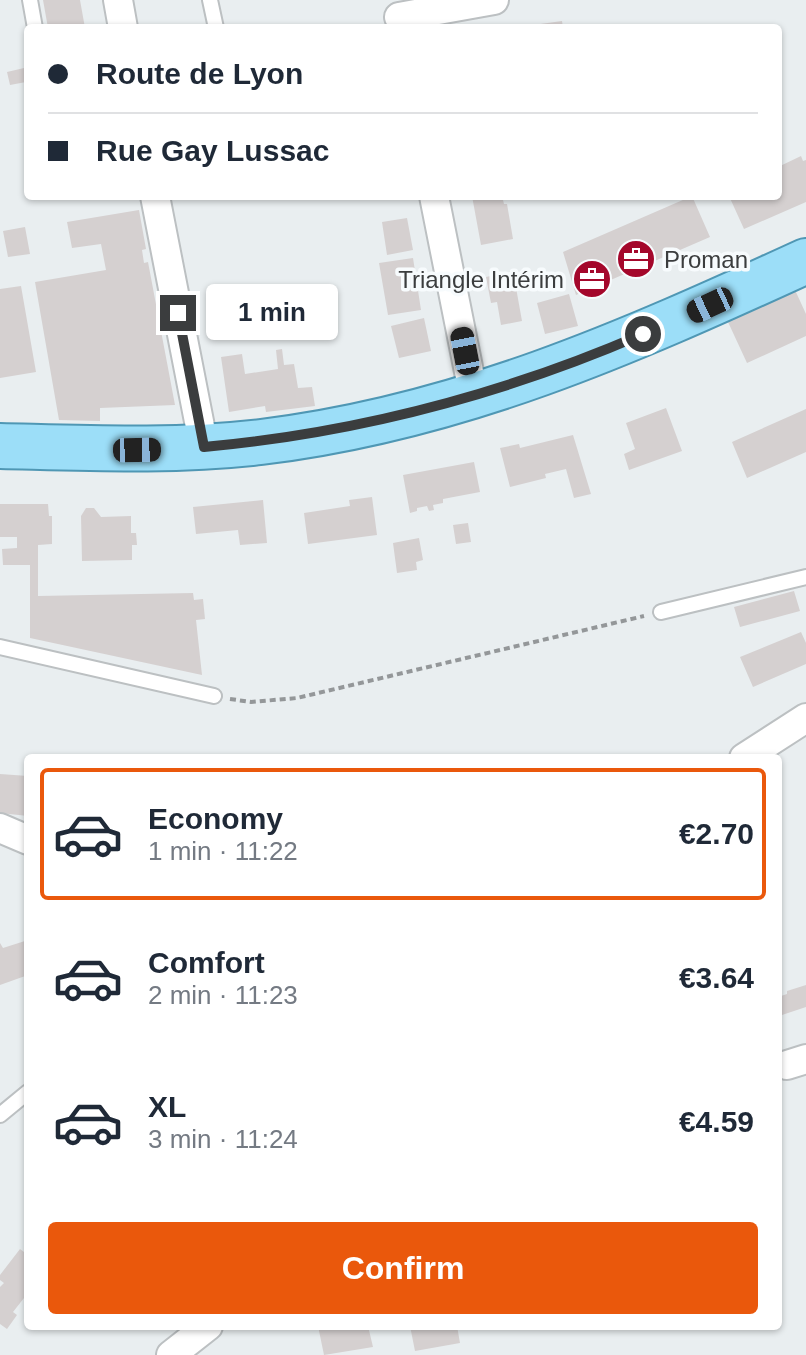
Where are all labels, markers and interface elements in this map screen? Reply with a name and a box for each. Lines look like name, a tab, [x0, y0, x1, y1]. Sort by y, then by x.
text: Route de Lyon	[96, 57, 303, 90]
text: Rue Gay Lussac	[96, 134, 329, 167]
office icon: Proman	[615, 238, 657, 280]
place label: Proman	[664, 246, 748, 273]
office icon: Triangle Intérim	[571, 258, 613, 300]
place label: Triangle Intérim	[398, 266, 564, 293]
car	[683, 284, 737, 326]
callout: 1 min	[206, 285, 338, 341]
route end	[160, 295, 196, 331]
text: 1 min	[238, 297, 306, 327]
route start	[625, 316, 661, 352]
car	[449, 325, 481, 377]
car	[113, 438, 161, 462]
icon: car	[52, 798, 124, 870]
text: Economy	[148, 802, 283, 835]
text: €2.70	[679, 817, 754, 850]
text: 1 min · 11:22	[148, 836, 298, 866]
icon: car	[52, 942, 124, 1014]
text: Comfort	[148, 946, 265, 979]
text: €3.64	[679, 961, 754, 994]
text: 2 min · 11:23	[148, 980, 298, 1010]
icon: car	[52, 1086, 124, 1158]
text: XL	[148, 1090, 186, 1123]
text: €4.59	[679, 1105, 754, 1138]
text: 3 min · 11:24	[148, 1124, 298, 1154]
button: Confirm	[48, 1222, 758, 1314]

